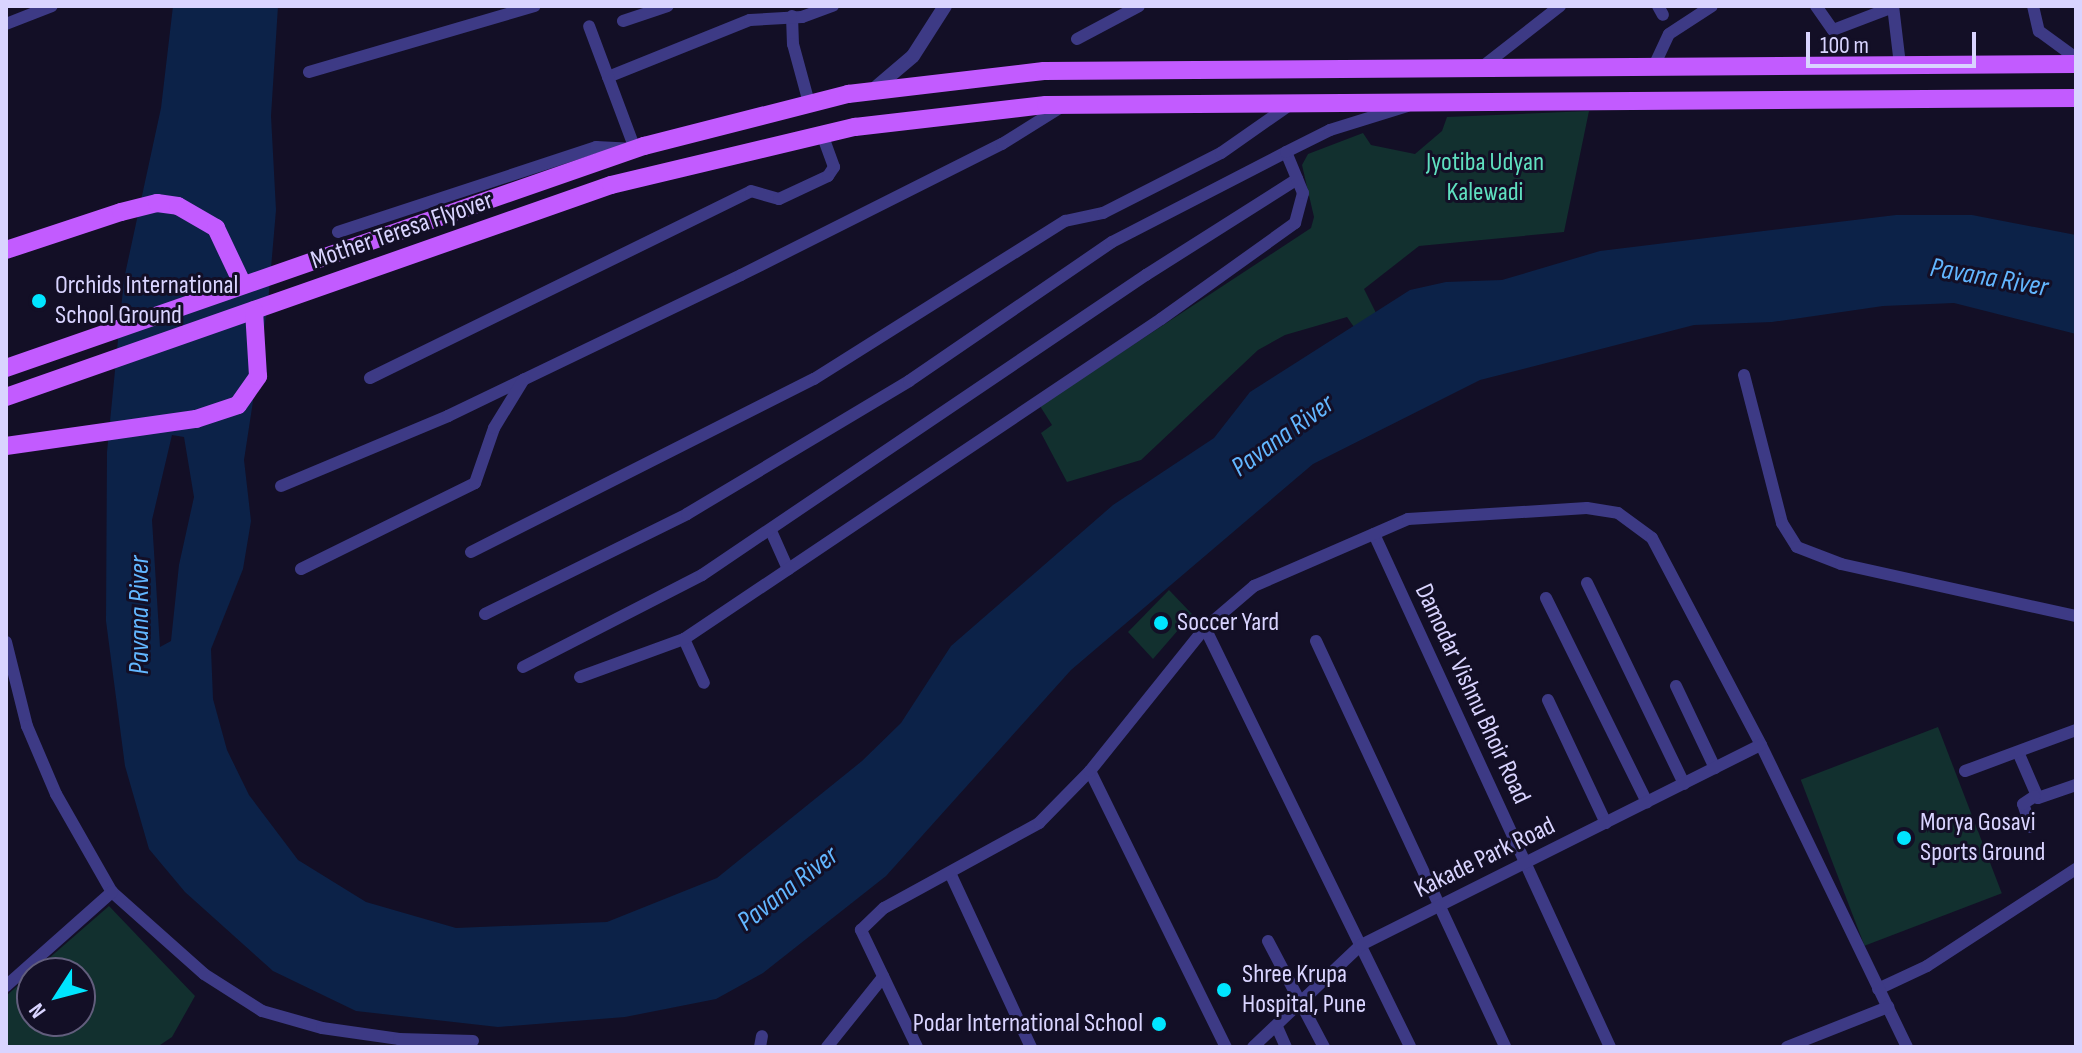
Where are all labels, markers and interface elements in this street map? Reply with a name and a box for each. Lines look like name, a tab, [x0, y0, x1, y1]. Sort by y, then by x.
scale bar	[1810, 16, 1980, 66]
text: 100 m	[1820, 31, 1869, 60]
park label: Jyotiba Udyan Kalewadi	[1426, 147, 1544, 208]
street label: Mother Teresa Flyover	[307, 185, 497, 277]
water label: Pavana River	[1928, 251, 2050, 305]
place label: Orchids International School Ground	[55, 270, 238, 332]
marker: Orchids International School Ground	[30, 292, 48, 310]
water label: Pavana River	[1225, 387, 1341, 485]
water label: Pavana River	[123, 556, 157, 674]
street label: Damodar Vishnu Bhoir Road	[1407, 579, 1537, 809]
place label: Soccer Yard	[1177, 607, 1279, 639]
marker: Soccer Yard	[1152, 614, 1170, 632]
place label: Morya Gosavi Sports Ground	[1920, 807, 2045, 868]
street label: Kakade Park Road	[1410, 811, 1560, 905]
marker: Morya Gosavi Sports Ground	[1895, 829, 1913, 847]
water label: Pavana River	[731, 839, 845, 939]
north arrow	[16, 957, 96, 1037]
place label: Shree Krupa Hospital, Pune	[1242, 959, 1366, 1020]
marker: Shree Krupa Hospital, Pune	[1213, 979, 1235, 1001]
text: N	[23, 998, 52, 1023]
place label: Podar International School	[913, 1008, 1143, 1040]
marker: Podar International School	[1150, 1015, 1168, 1033]

